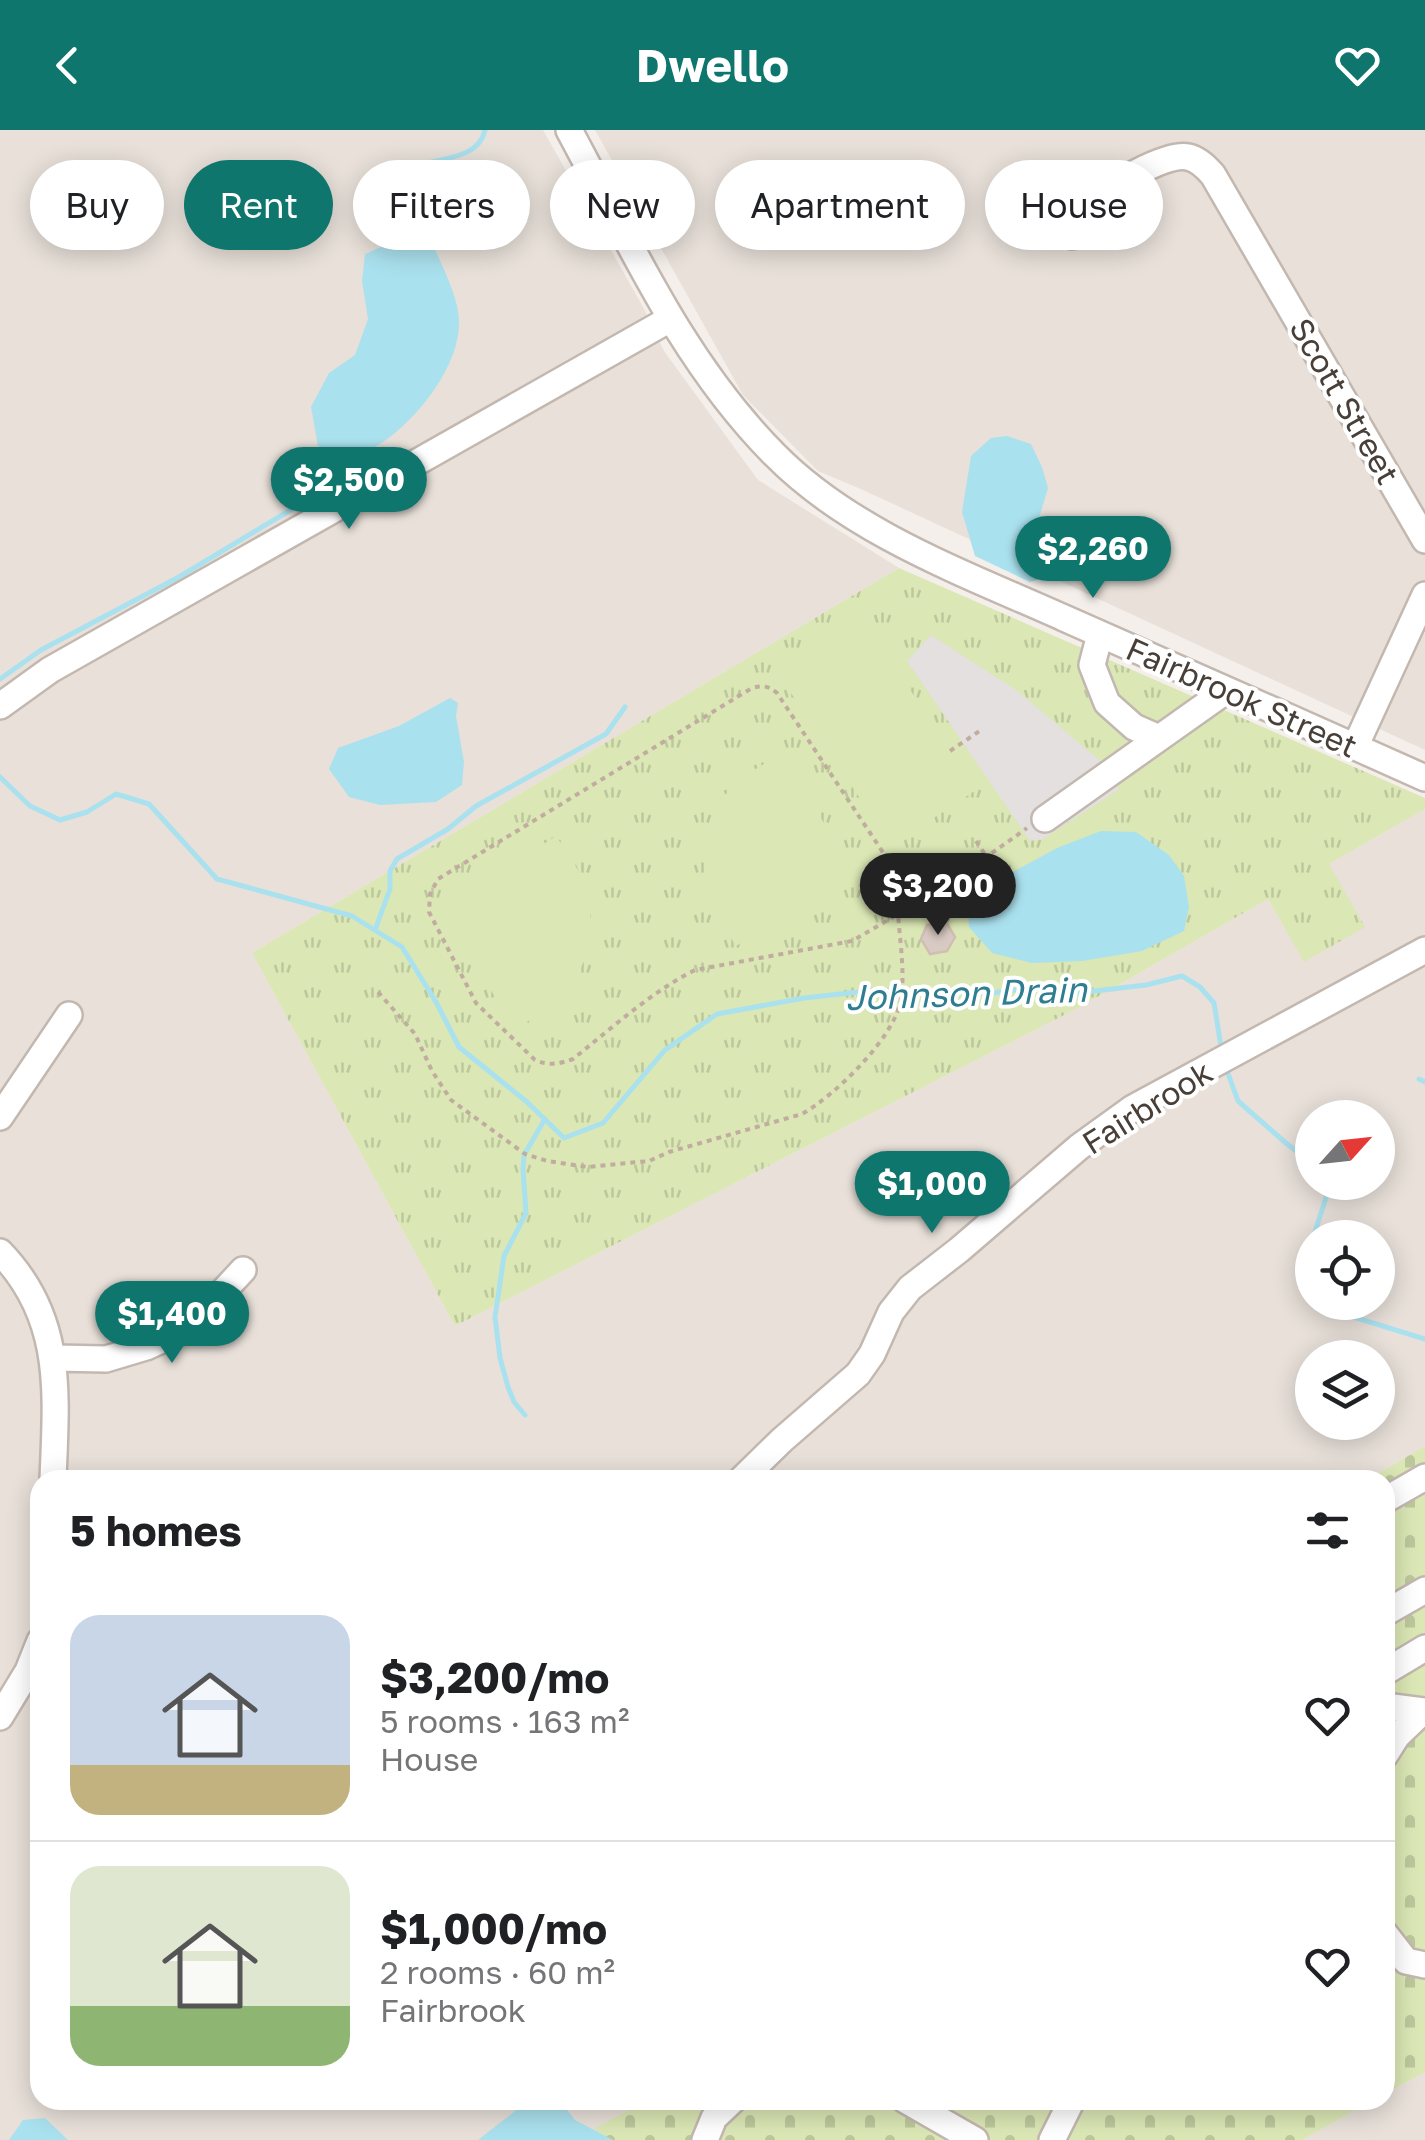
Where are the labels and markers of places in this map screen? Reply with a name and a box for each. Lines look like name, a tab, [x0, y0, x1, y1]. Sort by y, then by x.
pin: $2,500	[268, 447, 430, 532]
pin: $2,260	[1012, 516, 1174, 601]
pin: $3,200	[857, 853, 1019, 938]
pin: $1,000	[851, 1151, 1013, 1236]
pin: $1,400	[91, 1281, 253, 1366]

